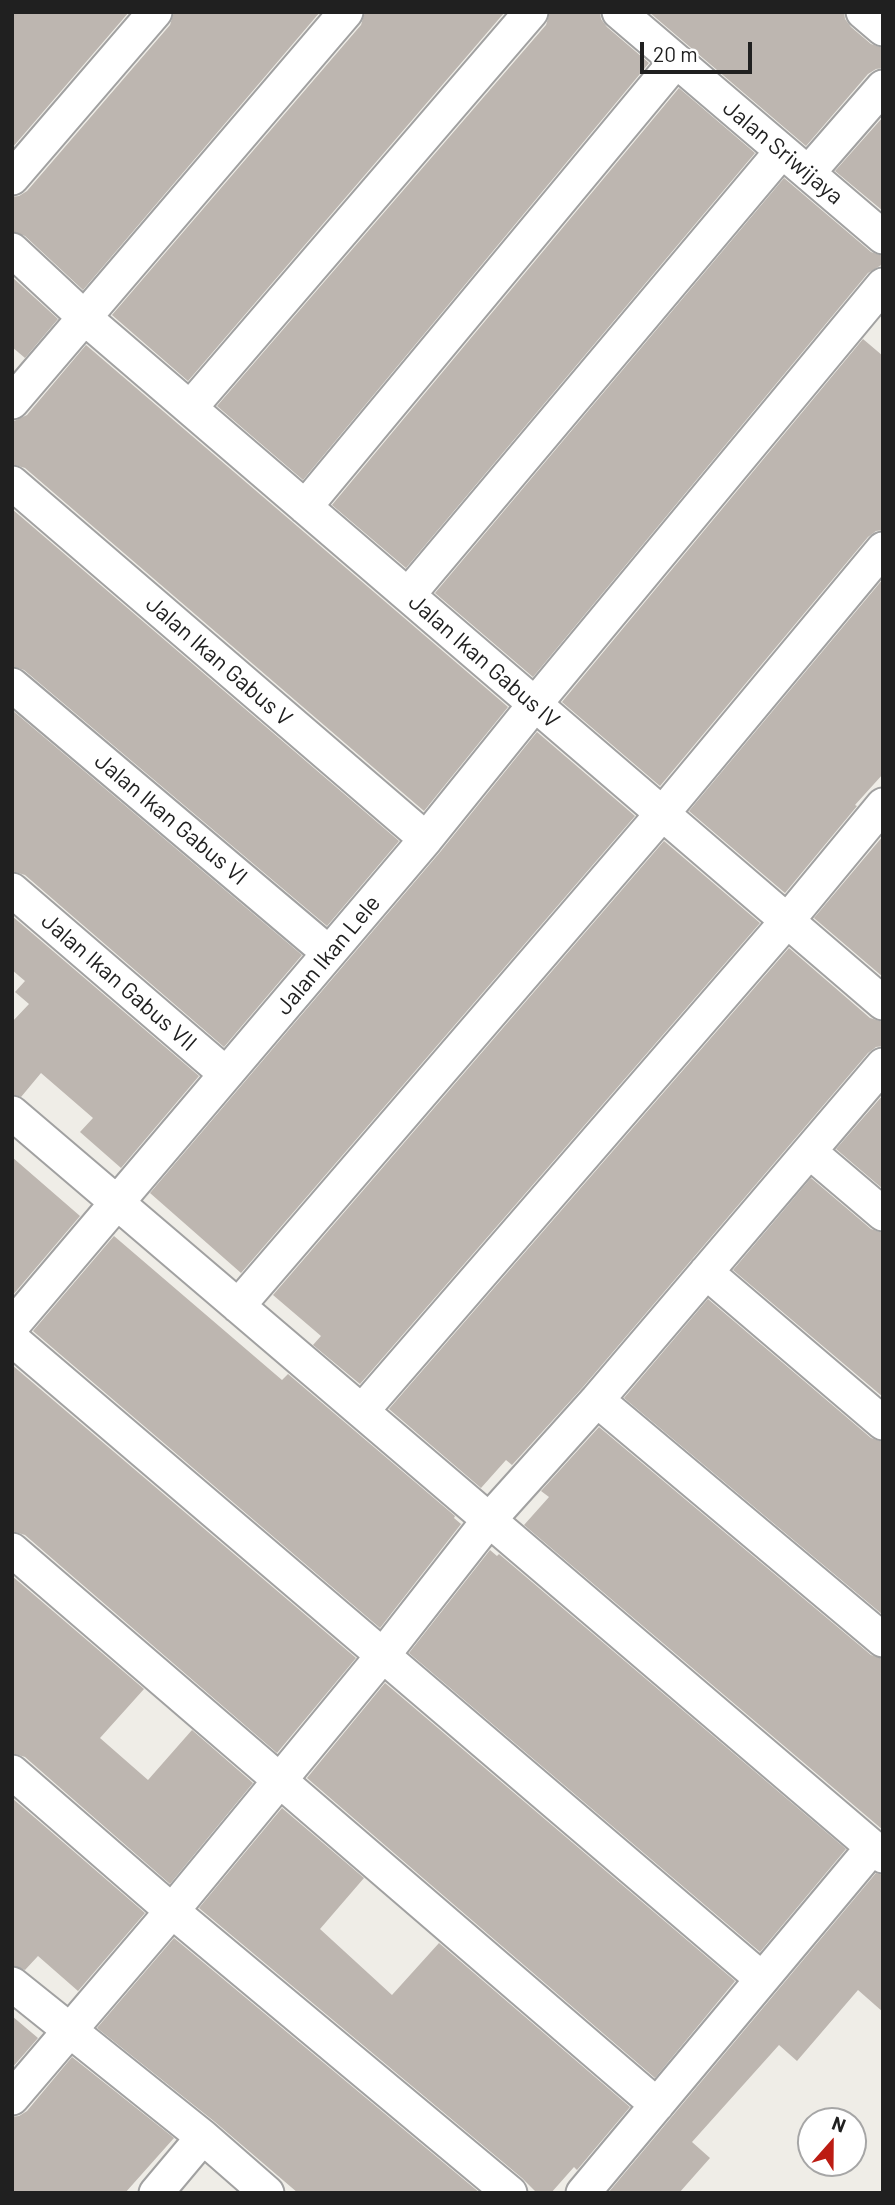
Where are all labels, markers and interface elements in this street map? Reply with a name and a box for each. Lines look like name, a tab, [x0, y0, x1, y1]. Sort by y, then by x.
scale bar	[643, 28, 755, 72]
text: 20 m	[653, 41, 698, 66]
street label: Jalan Sriwijaya	[717, 94, 849, 210]
street label: Jalan Ikan Gabus IV	[403, 588, 565, 734]
street label: Jalan Ikan Gabus V	[140, 590, 298, 732]
street label: Jalan Ikan Gabus VI	[89, 747, 253, 891]
street label: Jalan Ikan Lele	[270, 889, 386, 1021]
street label: Jalan Ikan Gabus VII	[36, 907, 202, 1057]
north arrow	[797, 2107, 867, 2177]
text: N	[829, 2111, 849, 2137]

